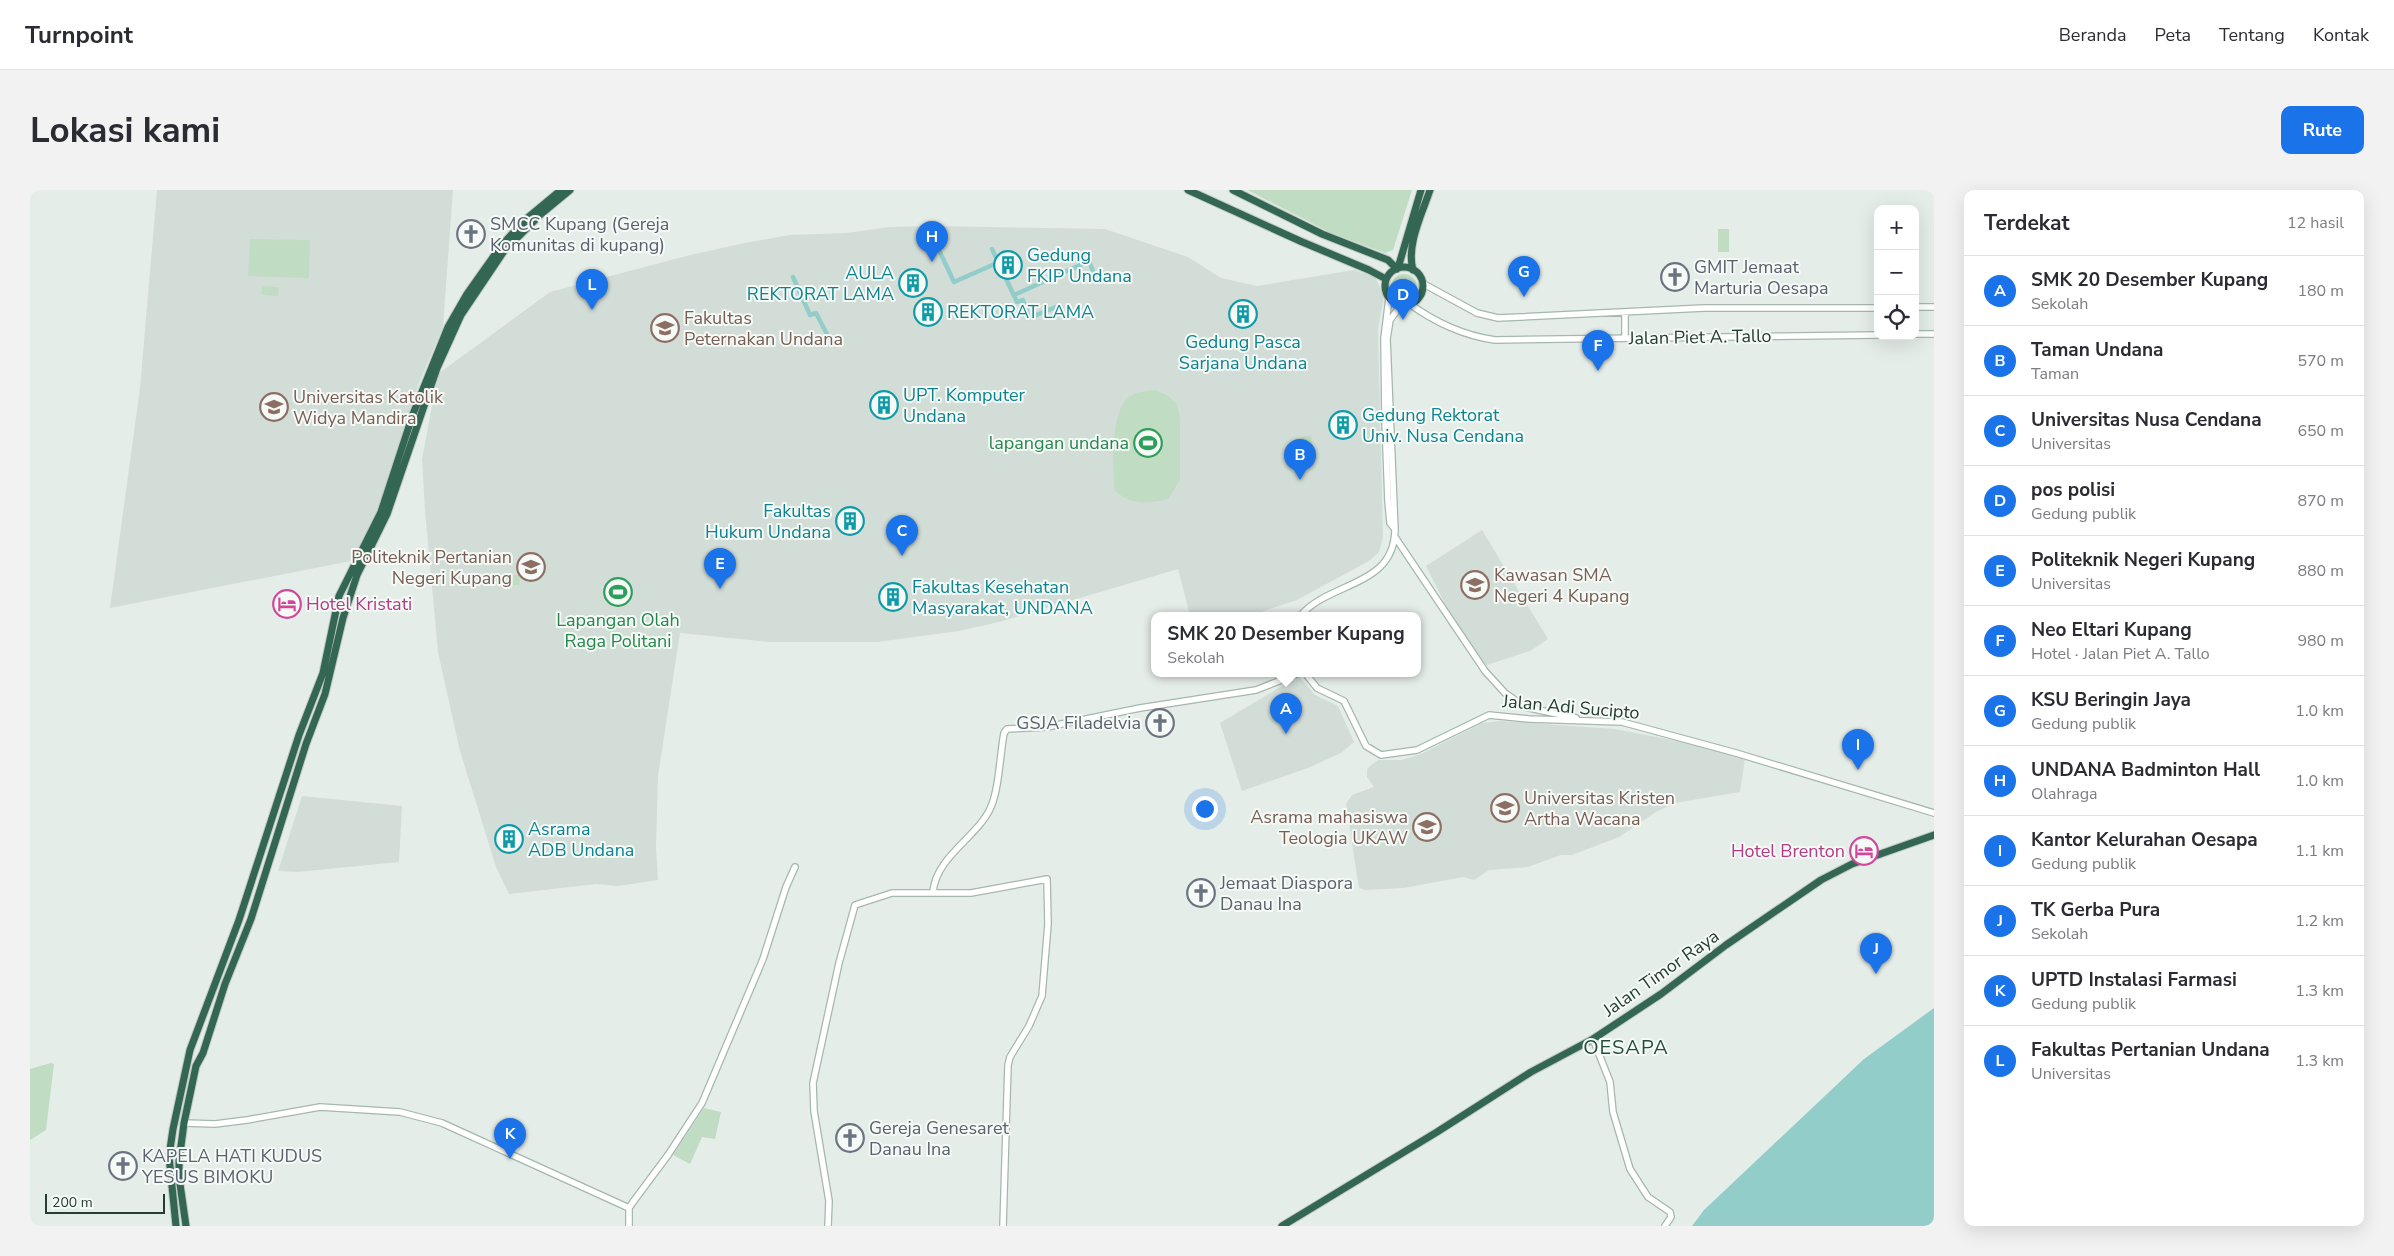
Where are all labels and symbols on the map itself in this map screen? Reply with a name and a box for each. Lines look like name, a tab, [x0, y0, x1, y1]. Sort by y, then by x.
place label: SMCC Kupang (Gereja Komunitas di kupang)	[490, 212, 669, 257]
church icon: SMCC Kupang (Gereja Komunitas di kupang)	[456, 219, 486, 249]
pin: H	[916, 221, 948, 262]
place label: Gedung FKIP Undana	[1027, 243, 1132, 288]
building icon: Gedung FKIP Undana	[993, 250, 1023, 280]
place label: GMIT Jemaat Marturia Oesapa	[1694, 255, 1829, 300]
pin: G	[1508, 256, 1540, 297]
place label: AULA REKTORAT LAMA	[747, 261, 894, 306]
church icon: GMIT Jemaat Marturia Oesapa	[1660, 262, 1690, 292]
building icon: AULA REKTORAT LAMA	[898, 268, 928, 298]
pin: L	[576, 269, 608, 310]
pin: D	[1387, 279, 1419, 320]
building icon: REKTORAT LAMA	[913, 297, 943, 327]
building icon: Gedung Pasca Sarjana Undana	[1228, 299, 1258, 329]
place label: REKTORAT LAMA	[947, 300, 1094, 324]
place label: Fakultas Peternakan Undana	[684, 306, 843, 351]
school or university icon: Fakultas Peternakan Undana	[650, 313, 680, 343]
street label: Jalan Piet A. Tallo	[1627, 324, 1772, 350]
place label: Gedung Pasca Sarjana Undana	[1179, 330, 1307, 375]
pin: F	[1582, 330, 1614, 371]
place label: UPT. Komputer Undana	[903, 383, 1025, 428]
place label: Universitas Katolik Widya Mandira	[293, 385, 444, 430]
building icon: UPT. Komputer Undana	[869, 390, 899, 420]
school or university icon: Universitas Katolik Widya Mandira	[259, 392, 289, 422]
place label: Gedung Rektorat Univ. Nusa Cendana	[1362, 403, 1524, 448]
building icon: Gedung Rektorat Univ. Nusa Cendana	[1328, 410, 1358, 440]
sports icon: lapangan undana	[1133, 428, 1163, 458]
place label: lapangan undana	[989, 431, 1129, 455]
pin: B	[1284, 439, 1316, 480]
place label: Fakultas Hukum Undana	[705, 499, 831, 544]
building icon: Fakultas Hukum Undana	[835, 506, 865, 536]
pin: C	[886, 515, 918, 556]
place label: Politeknik Pertanian Negeri Kupang	[351, 545, 512, 590]
pin: E	[704, 548, 736, 589]
school or university icon: Politeknik Pertanian Negeri Kupang	[516, 552, 546, 582]
place label: Kawasan SMA Negeri 4 Kupang	[1494, 563, 1630, 608]
school or university icon: Kawasan SMA Negeri 4 Kupang	[1460, 570, 1490, 600]
place label: Fakultas Kesehatan Masyarakat, UNDANA	[912, 575, 1093, 620]
sports icon: Lapangan Olah Raga Politani	[603, 577, 633, 607]
building icon: Fakultas Kesehatan Masyarakat, UNDANA	[878, 582, 908, 612]
hotel icon: Hotel Kristati	[272, 589, 302, 619]
place label: Hotel Kristati	[306, 592, 412, 616]
place label: Lapangan Olah Raga Politani	[556, 608, 680, 653]
street label: Jalan Adi Sucipto	[1500, 689, 1641, 725]
pin: A	[1270, 693, 1302, 734]
church icon: GSJA Filadelvia	[1145, 708, 1175, 738]
place label: GSJA Filadelvia	[1016, 711, 1141, 735]
pin: I	[1842, 729, 1874, 770]
place label: Universitas Kristen Artha Wacana	[1524, 786, 1675, 831]
school or university icon: Universitas Kristen Artha Wacana	[1490, 793, 1520, 823]
your location	[1192, 796, 1218, 822]
place label: Asrama mahasiswa Teologia UKAW	[1250, 805, 1408, 850]
school or university icon: Asrama mahasiswa Teologia UKAW	[1412, 812, 1442, 842]
place label: Asrama ADB Undana	[528, 817, 634, 862]
building icon: Asrama ADB Undana	[494, 824, 524, 854]
hotel icon: Hotel Brenton	[1849, 836, 1879, 866]
place label: Hotel Brenton	[1731, 839, 1845, 863]
place label: Jemaat Diaspora Danau Ina	[1219, 871, 1353, 916]
church icon: Jemaat Diaspora Danau Ina	[1186, 878, 1216, 908]
street label: Jalan Timor Raya	[1597, 924, 1724, 1023]
pin: J	[1860, 933, 1892, 974]
district label: OESAPA	[1583, 1034, 1669, 1061]
place label: Gereja Genesaret Danau Ina	[869, 1116, 1010, 1161]
pin: K	[494, 1118, 526, 1159]
church icon: Gereja Genesaret Danau Ina	[835, 1123, 865, 1153]
place label: KAPELA HATI KUDUS YESUS BIMOKU	[141, 1144, 322, 1189]
church icon: KAPELA HATI KUDUS YESUS BIMOKU	[108, 1151, 138, 1181]
scale bar	[45, 1191, 165, 1214]

